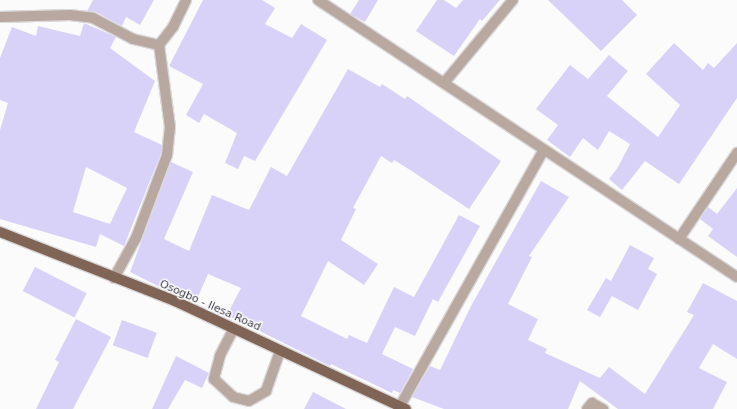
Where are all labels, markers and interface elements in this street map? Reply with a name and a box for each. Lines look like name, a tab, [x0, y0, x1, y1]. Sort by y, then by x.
street label: Osogbo - Ilesa Road	[157, 278, 263, 334]

